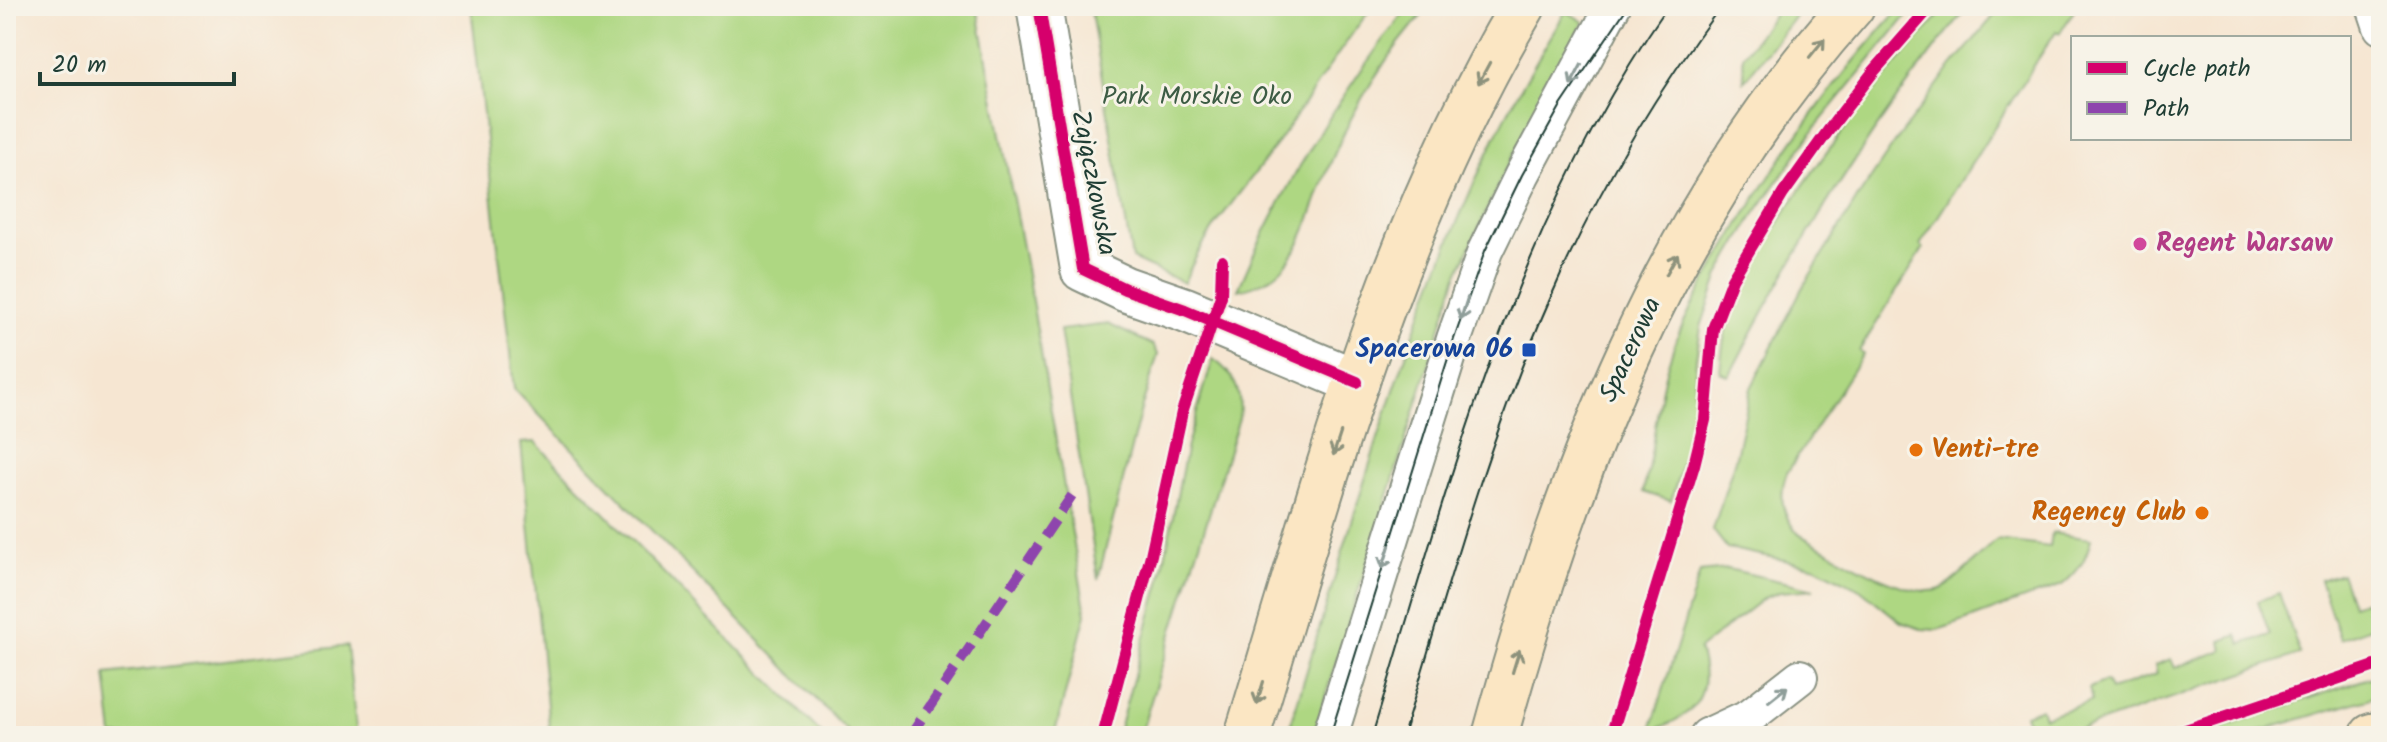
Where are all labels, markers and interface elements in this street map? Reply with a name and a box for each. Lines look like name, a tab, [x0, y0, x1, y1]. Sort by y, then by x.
scale bar	[40, 36, 234, 86]
legend	[2071, 36, 2351, 140]
one-way arrow	[1808, 38, 1826, 59]
text: 20 m	[52, 46, 107, 85]
text: Cycle path	[2143, 50, 2251, 89]
one-way arrow	[1476, 61, 1492, 85]
one-way arrow	[1568, 62, 1584, 86]
park label: Park Morskie Oko	[1102, 76, 1292, 118]
text: Path	[2143, 90, 2189, 129]
street label: Zajączkowska	[1058, 107, 1128, 259]
place label: Regent Warsaw	[2156, 223, 2333, 265]
marker: Regent Warsaw	[2131, 235, 2149, 253]
one-way arrow	[1665, 252, 1681, 276]
street label: Spacerowa	[1588, 290, 1674, 410]
one-way arrow	[1455, 296, 1470, 321]
place label: Spacerowa 06	[1356, 329, 1513, 371]
marker: Spacerowa 06	[1520, 341, 1538, 359]
place label: Venti-tre	[1932, 429, 2039, 471]
one-way arrow	[1328, 432, 1343, 457]
marker: Venti-tre	[1907, 441, 1925, 459]
place label: Regency Club	[2032, 492, 2186, 534]
marker: Regency Club	[2193, 504, 2211, 522]
one-way arrow	[1378, 543, 1393, 569]
one-way arrow	[1510, 649, 1524, 674]
one-way arrow	[1252, 680, 1266, 705]
one-way arrow	[1767, 686, 1788, 703]

